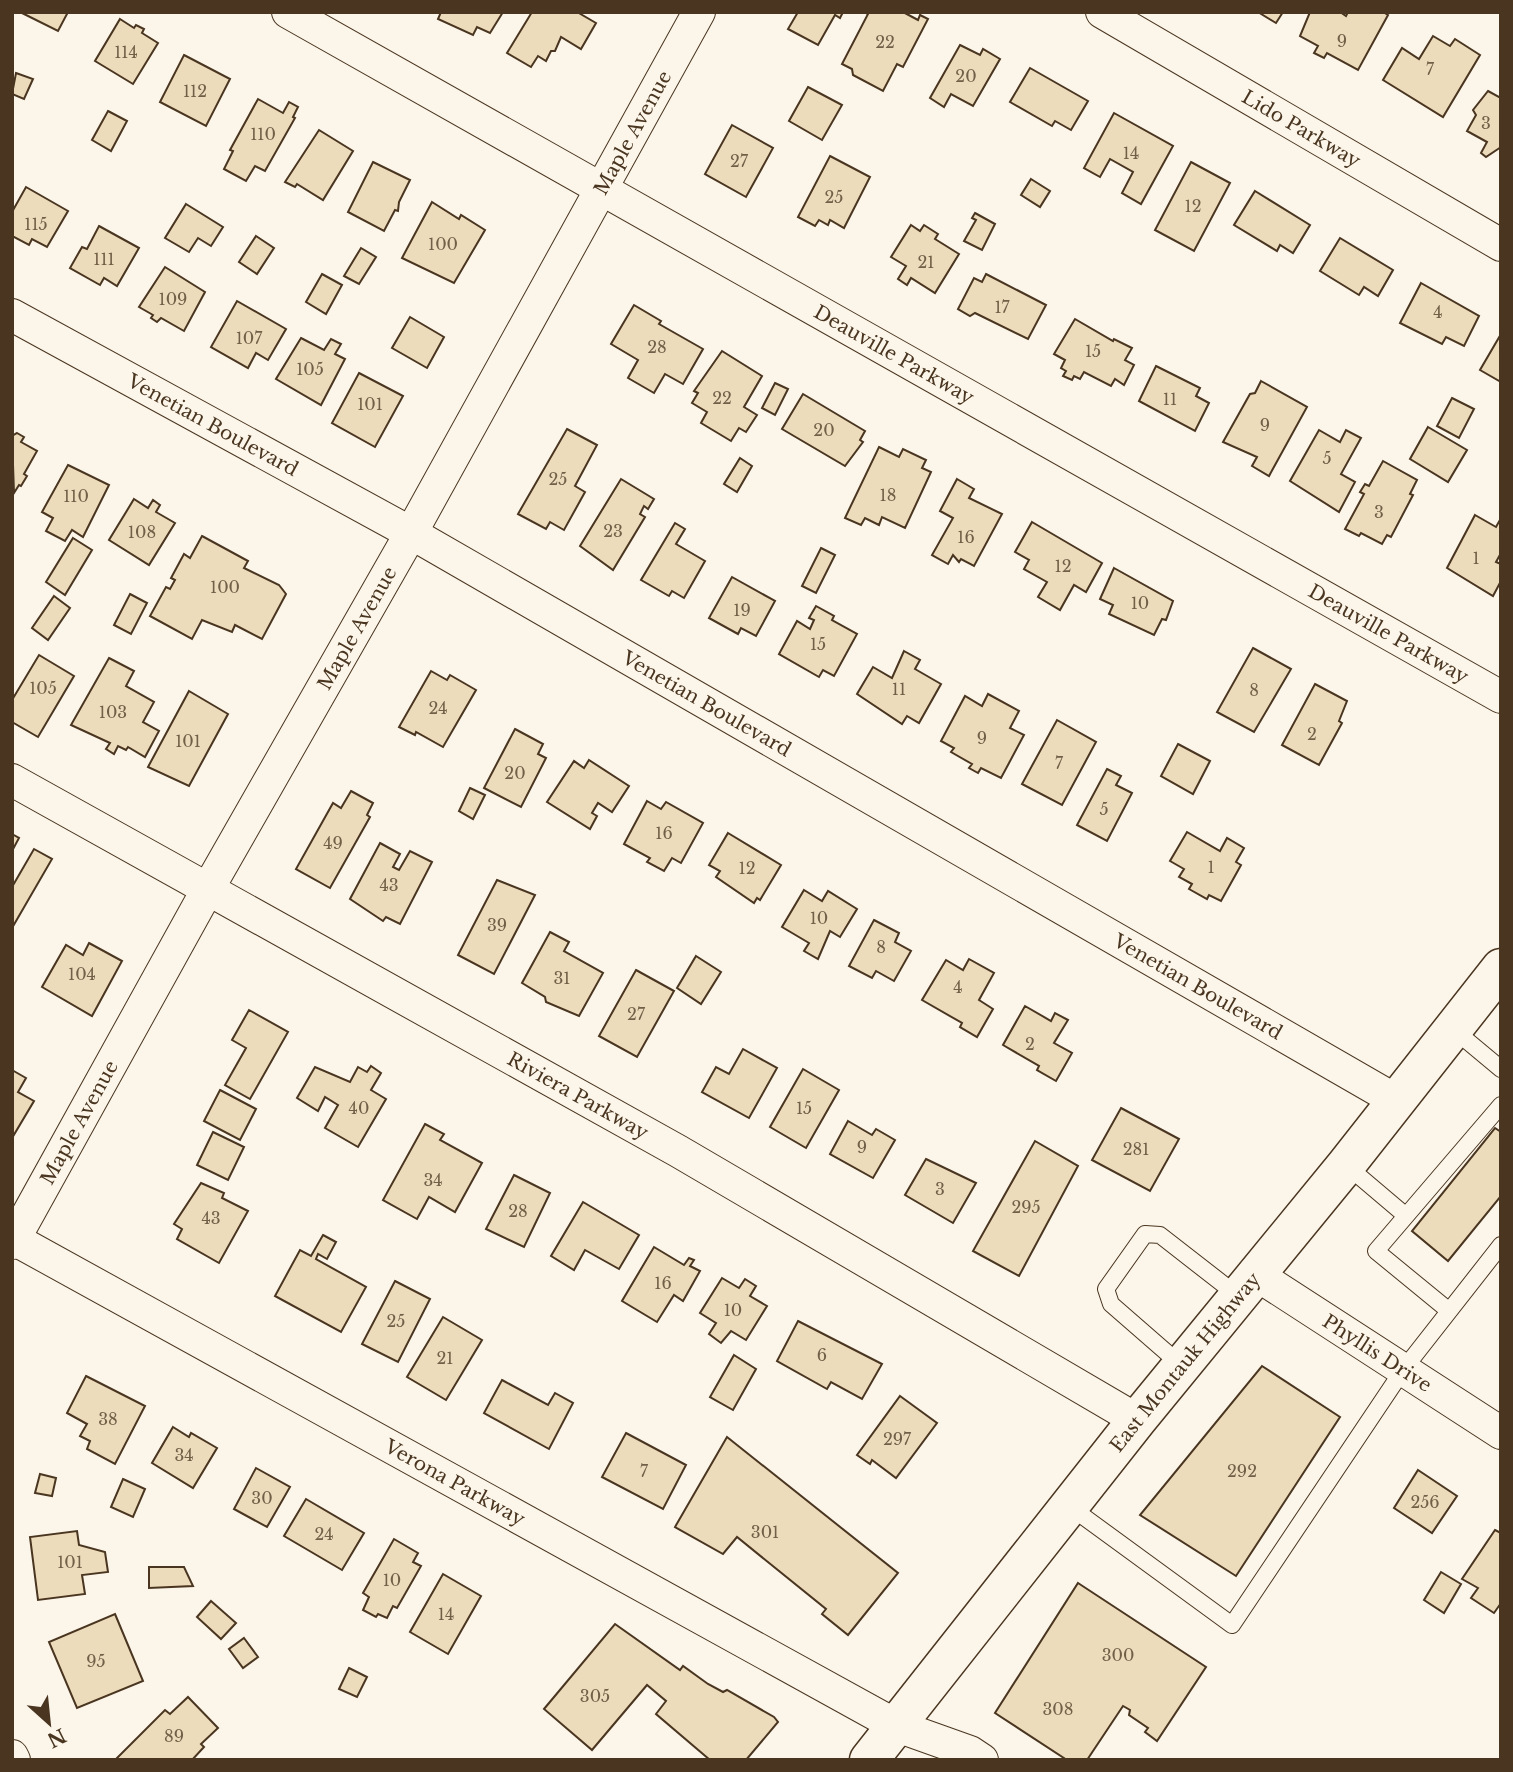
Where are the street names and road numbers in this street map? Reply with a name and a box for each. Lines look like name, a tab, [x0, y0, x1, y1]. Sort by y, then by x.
street label: Maple Avenue	[589, 67, 676, 199]
street label: Lido Parkway	[1238, 85, 1365, 173]
street label: Deauville Parkway	[810, 300, 978, 409]
street label: Venetian Boulevard	[122, 369, 302, 481]
street label: Maple Avenue	[313, 563, 401, 694]
street label: Deauville Parkway	[1304, 580, 1472, 688]
street label: Venetian Boulevard	[617, 646, 795, 762]
street label: Venetian Boulevard	[1108, 929, 1287, 1045]
street label: Riviera Parkway	[503, 1047, 652, 1144]
street label: Maple Avenue	[36, 1056, 123, 1189]
street label: East Montauk Highway	[1105, 1268, 1265, 1457]
street label: Phyllis Drive	[1318, 1310, 1436, 1397]
street label: Verona Parkway	[380, 1434, 529, 1531]

